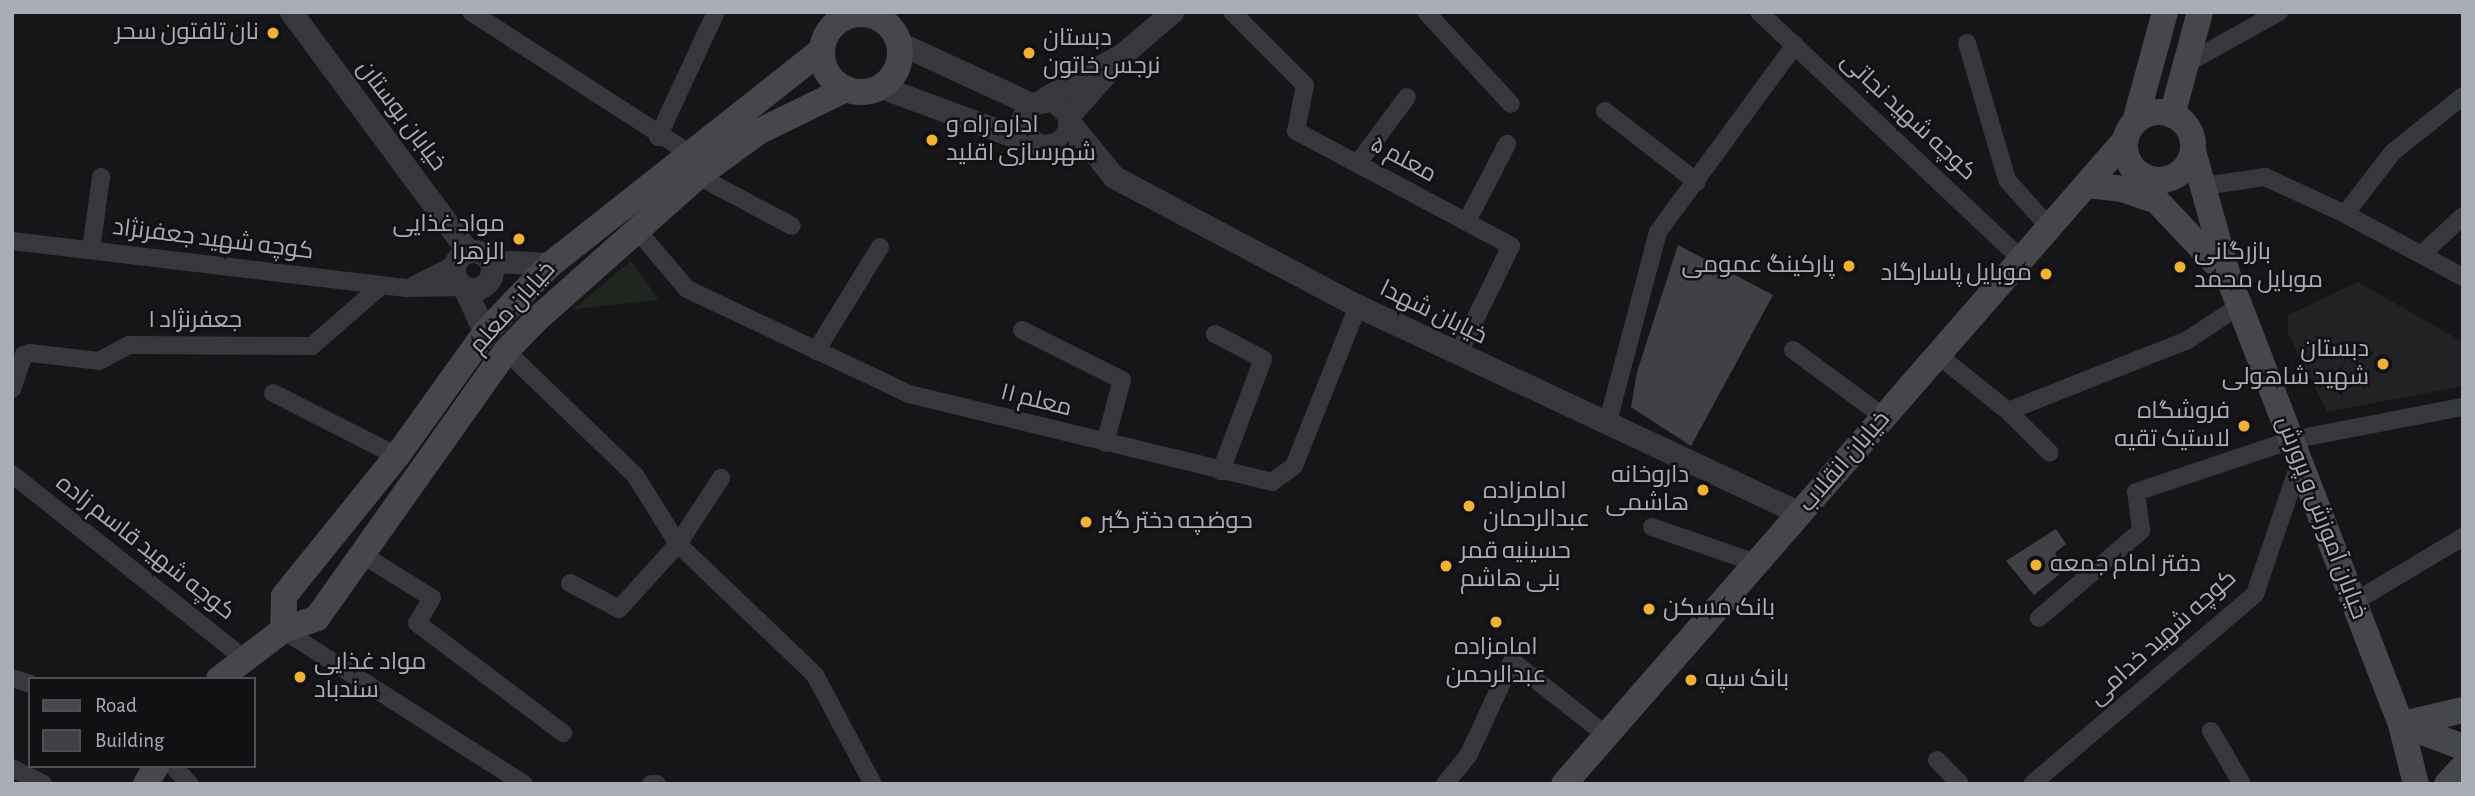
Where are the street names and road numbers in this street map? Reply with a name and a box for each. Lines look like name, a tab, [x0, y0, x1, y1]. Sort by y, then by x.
street label: کوچه شهید نجاتی	[1834, 47, 1982, 187]
street label: خیابان بوستان	[350, 55, 452, 177]
street label: معلم ۵	[1365, 131, 1441, 189]
street label: کوچه شهید جعفرنژاد	[111, 213, 315, 267]
street label: خیابان معلم	[464, 256, 562, 360]
street label: خیابان شهدا	[1375, 275, 1491, 351]
street label: جعفرنژاد ۱	[148, 307, 242, 335]
street label: معلم ۱۱	[997, 378, 1075, 424]
street label: خیابان انقلاب	[1793, 406, 1897, 518]
street label: خیابان آموزش و پرورش	[2269, 412, 2373, 624]
street label: کوچه شهید قاسم زاده	[50, 469, 240, 627]
street label: کوچه شهید خدامی	[2083, 564, 2243, 712]

